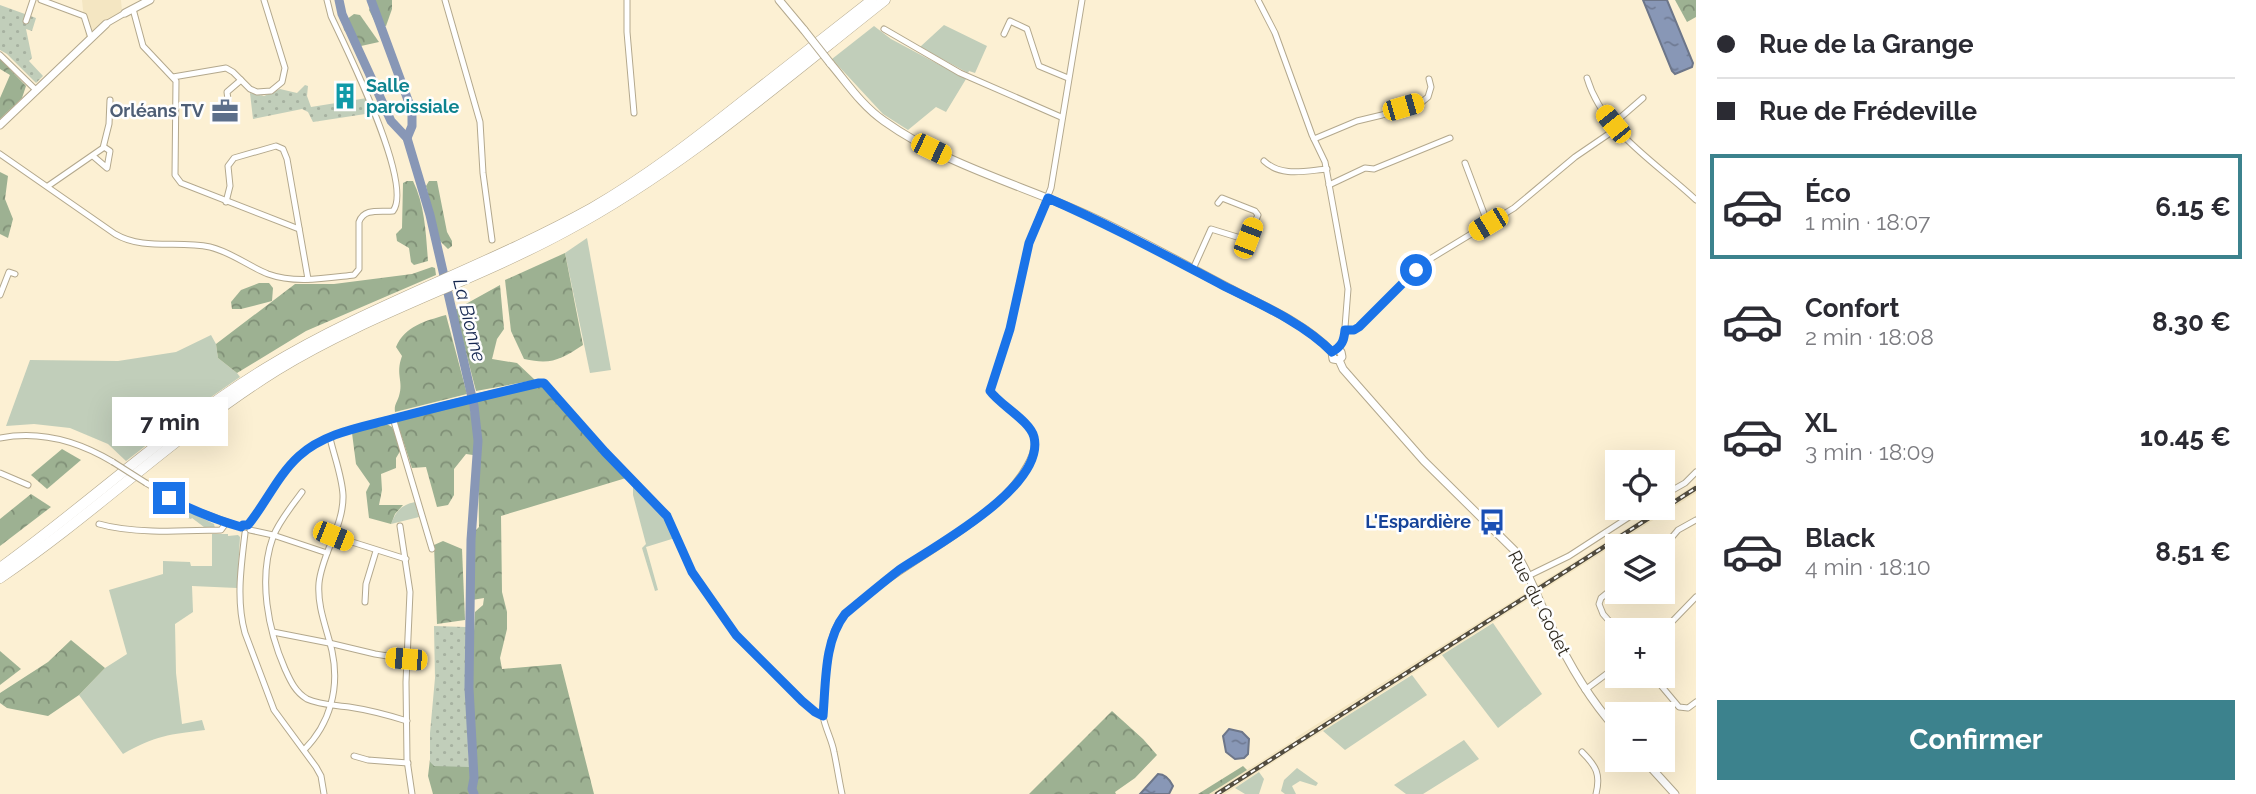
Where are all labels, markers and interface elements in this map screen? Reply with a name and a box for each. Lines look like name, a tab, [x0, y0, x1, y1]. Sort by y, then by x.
text: Rue de la Grange	[1759, 29, 1973, 59]
place label: Salle paroissiale	[366, 75, 460, 117]
building icon: Salle paroissiale	[330, 81, 360, 111]
car	[1380, 91, 1427, 123]
office icon: Orléans TV	[210, 96, 240, 126]
text: Rue de Frédeville	[1759, 96, 1977, 126]
place label: Orléans TV	[110, 100, 205, 121]
car	[1592, 101, 1635, 147]
car	[908, 130, 955, 168]
icon: car	[1721, 175, 1784, 238]
text: Éco	[1805, 178, 1851, 208]
text: 6.15 €	[2155, 192, 2231, 222]
car	[1465, 204, 1512, 244]
text: 1 min · 18:07	[1805, 208, 1930, 235]
car	[1231, 215, 1266, 261]
route start	[1400, 254, 1432, 286]
water label: La Bionne	[449, 276, 491, 364]
icon: car	[1721, 290, 1784, 353]
text: Confort	[1805, 293, 1899, 323]
text: 8.30 €	[2152, 307, 2231, 337]
text: 2 min · 18:08	[1805, 323, 1934, 350]
callout: 7 min	[111, 396, 227, 446]
icon: car	[1721, 405, 1784, 468]
text: 7 min	[140, 408, 200, 435]
text: XL	[1805, 408, 1837, 438]
text: 10.45 €	[2140, 422, 2231, 452]
text: 3 min · 18:09	[1805, 438, 1934, 465]
map controls	[1605, 450, 1675, 772]
button: locate	[1605, 450, 1675, 520]
route end	[153, 482, 185, 514]
bus stop icon: L'Espardière	[1477, 507, 1507, 537]
place label: L'Espardière	[1365, 511, 1471, 532]
car	[310, 518, 357, 554]
icon: car	[1721, 520, 1784, 583]
text: Black	[1805, 523, 1875, 553]
button: layers	[1605, 534, 1675, 604]
text: 8.51 €	[2155, 537, 2231, 567]
street label: Rue du Godet	[1504, 547, 1575, 659]
text: 4 min · 18:10	[1805, 553, 1931, 580]
button: +	[1605, 618, 1675, 688]
car	[385, 647, 428, 671]
button: Confirmer	[1717, 700, 2235, 780]
button: −	[1605, 702, 1675, 772]

